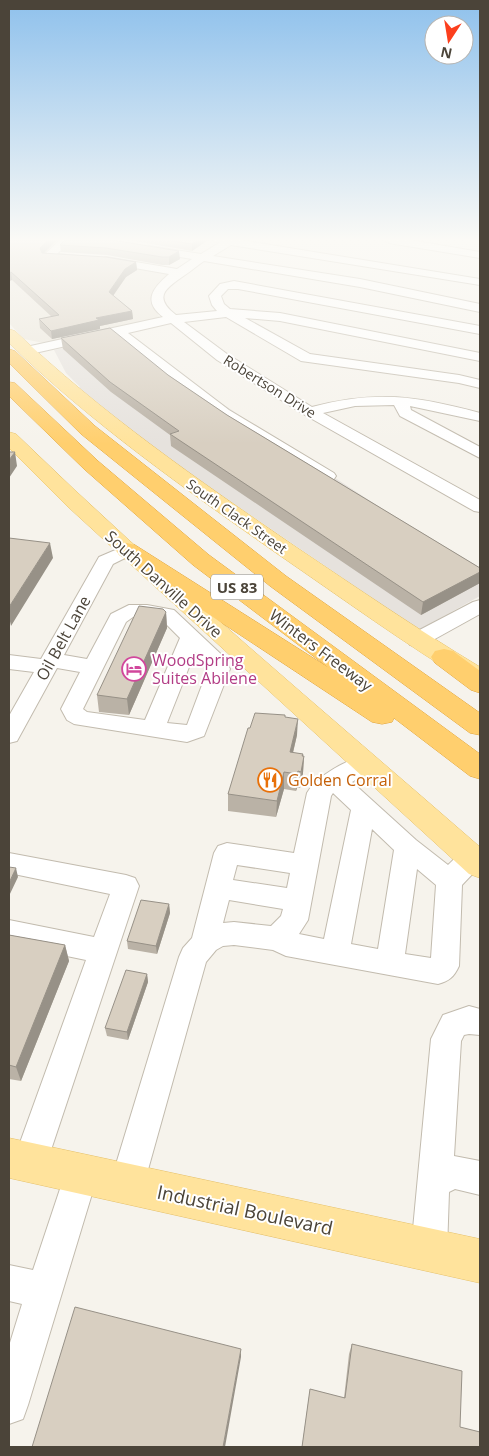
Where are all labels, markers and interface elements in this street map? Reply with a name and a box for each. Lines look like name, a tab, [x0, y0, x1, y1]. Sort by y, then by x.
north arrow	[424, 15, 474, 65]
text: N	[439, 43, 454, 64]
street label: Robertson Drive	[220, 350, 320, 422]
street label: South Clack Street	[183, 474, 291, 558]
street label: South Danville Drive	[101, 525, 227, 643]
road number: US 83	[211, 574, 263, 600]
street label: Oil Belt Lane	[31, 592, 95, 684]
street label: Winters Freeway	[265, 604, 378, 697]
place label: WoodSpring Suites Abilene	[152, 649, 257, 689]
hotel icon: WoodSpring Suites Abilene	[121, 656, 147, 682]
restaurant icon: Golden Corral	[257, 767, 283, 793]
place label: Golden Corral	[288, 769, 392, 791]
street label: Industrial Boulevard	[155, 1179, 335, 1241]

